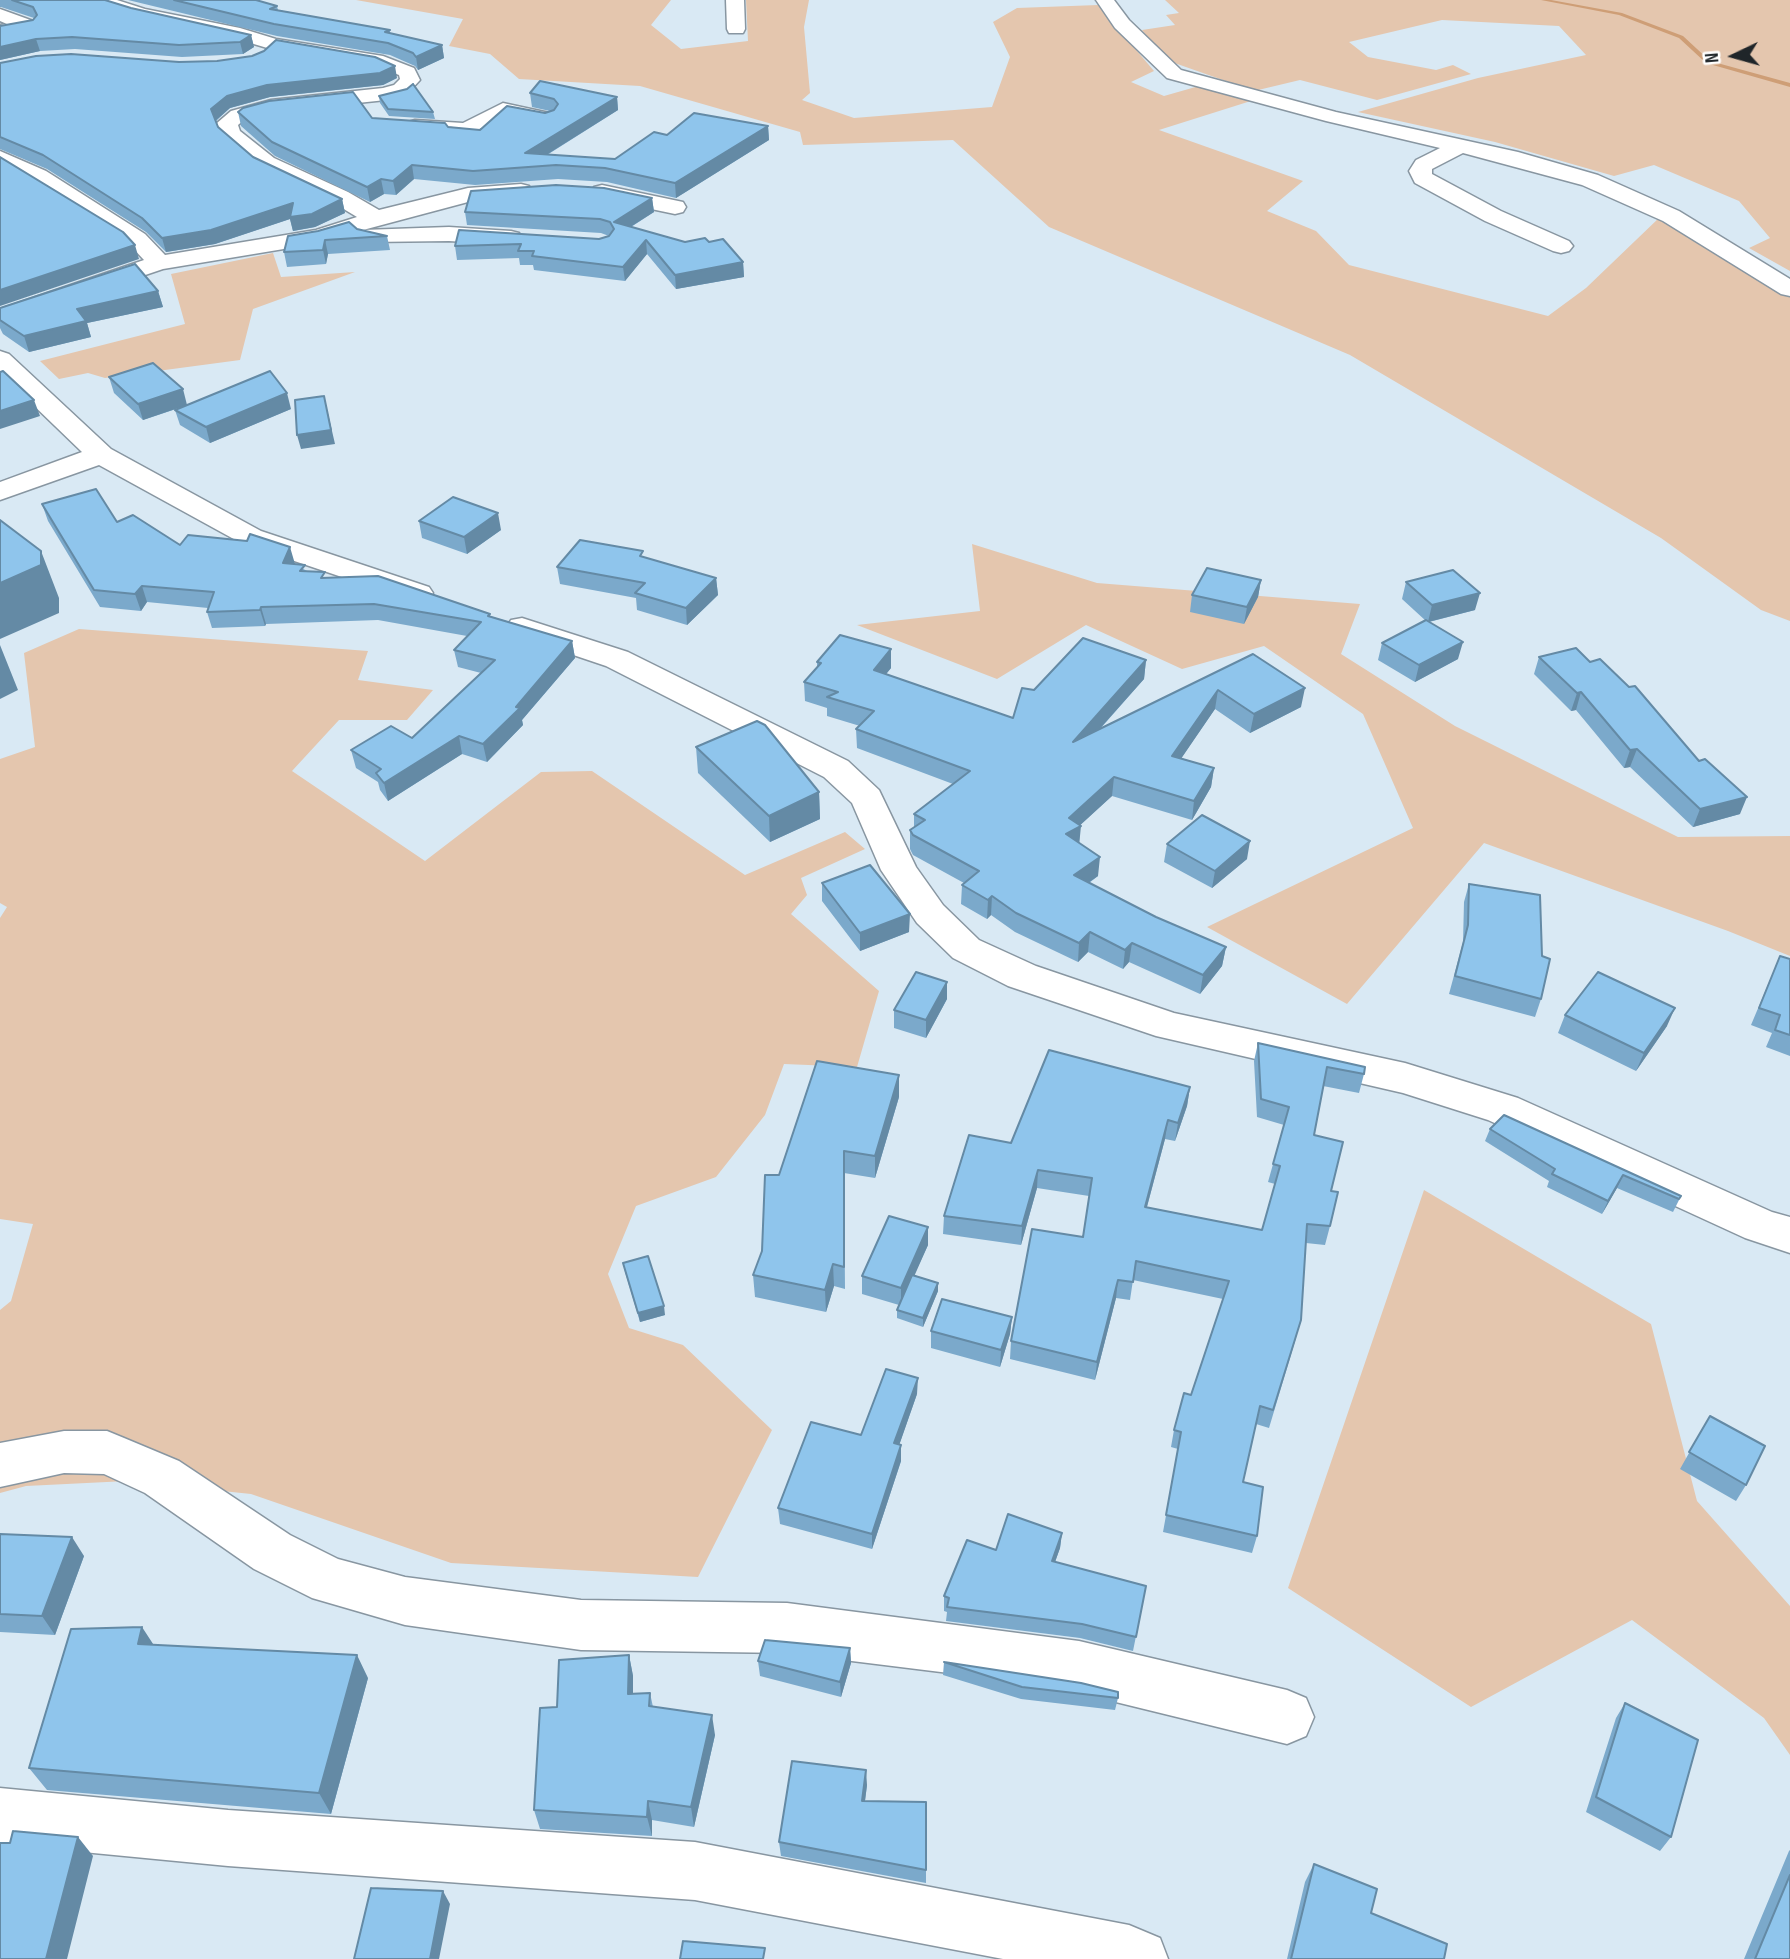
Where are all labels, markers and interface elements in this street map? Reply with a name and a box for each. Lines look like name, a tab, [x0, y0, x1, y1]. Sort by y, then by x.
north arrow	[1699, 21, 1769, 91]
text: N	[1701, 52, 1724, 64]

